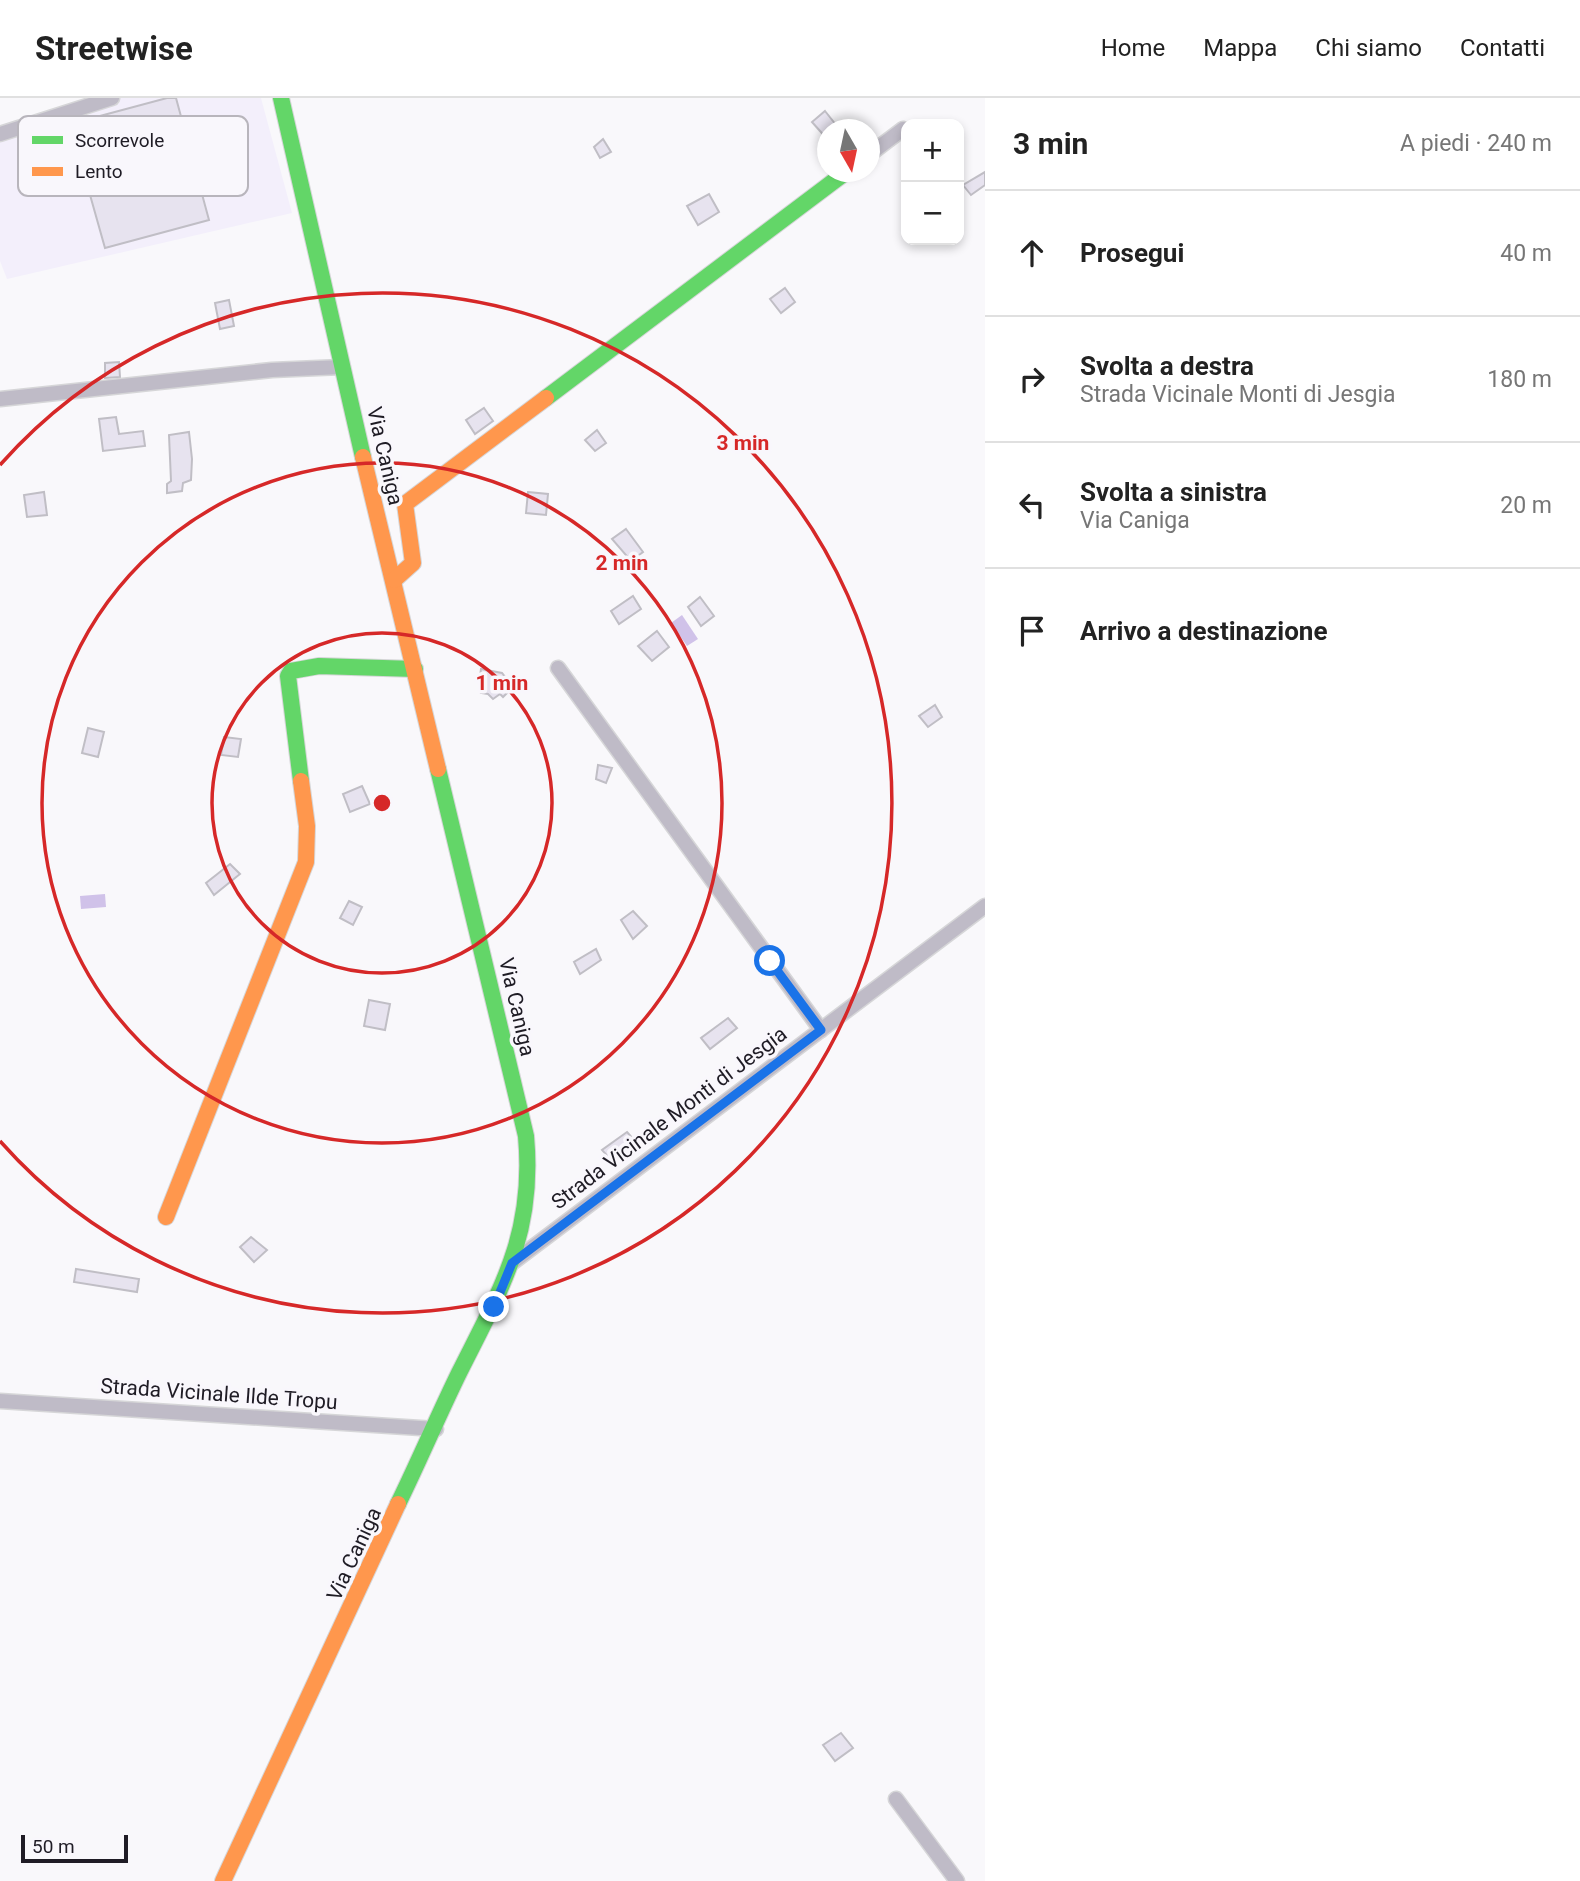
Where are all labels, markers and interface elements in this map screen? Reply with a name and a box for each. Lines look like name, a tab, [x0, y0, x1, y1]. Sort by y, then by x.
text: Streetwise	[35, 29, 193, 68]
text: Home	[1101, 34, 1165, 62]
text: Mappa	[1203, 34, 1277, 62]
text: Chi siamo	[1315, 34, 1422, 62]
text: Contatti	[1460, 34, 1545, 62]
legend	[18, 116, 248, 196]
north arrow	[817, 119, 880, 182]
map controls	[901, 119, 964, 245]
button: +	[901, 119, 964, 182]
text: 3 min	[1013, 126, 1088, 161]
text: Scorrevole	[75, 129, 164, 152]
text: A piedi · 240 m	[1400, 130, 1552, 157]
text: Lento	[75, 160, 123, 183]
button: −	[901, 182, 964, 245]
icon: ahead	[1013, 234, 1051, 272]
text: Prosegui	[1080, 238, 1184, 268]
text: 40 m	[1500, 240, 1552, 267]
text: Svolta a destra	[1080, 351, 1254, 381]
icon: right	[1013, 360, 1051, 398]
text: 180 m	[1487, 366, 1552, 393]
text: Strada Vicinale Monti di Jesgia	[1080, 381, 1396, 408]
street label: Via Caniga	[362, 405, 408, 507]
text: 3 min	[717, 431, 769, 455]
text: Svolta a sinistra	[1080, 477, 1267, 507]
icon: left	[1013, 486, 1051, 524]
text: 20 m	[1500, 492, 1552, 519]
text: Via Caniga	[1080, 507, 1190, 534]
text: 2 min	[596, 551, 648, 575]
icon: arrive	[1013, 612, 1051, 650]
text: Arrivo a destinazione	[1080, 616, 1327, 646]
text: 1 min	[476, 671, 528, 695]
centre of rings	[370, 791, 394, 815]
route start	[754, 945, 785, 976]
street label: Via Caniga	[494, 956, 540, 1058]
street label: Strada Vicinale Monti di Jesgia	[547, 1022, 791, 1214]
route end	[478, 1291, 509, 1322]
street label: Strada Vicinale Ilde Tropu	[100, 1374, 338, 1414]
street label: Via Caniga	[322, 1504, 386, 1604]
scale bar	[21, 1832, 128, 1864]
text: 50 m	[32, 1835, 75, 1858]

